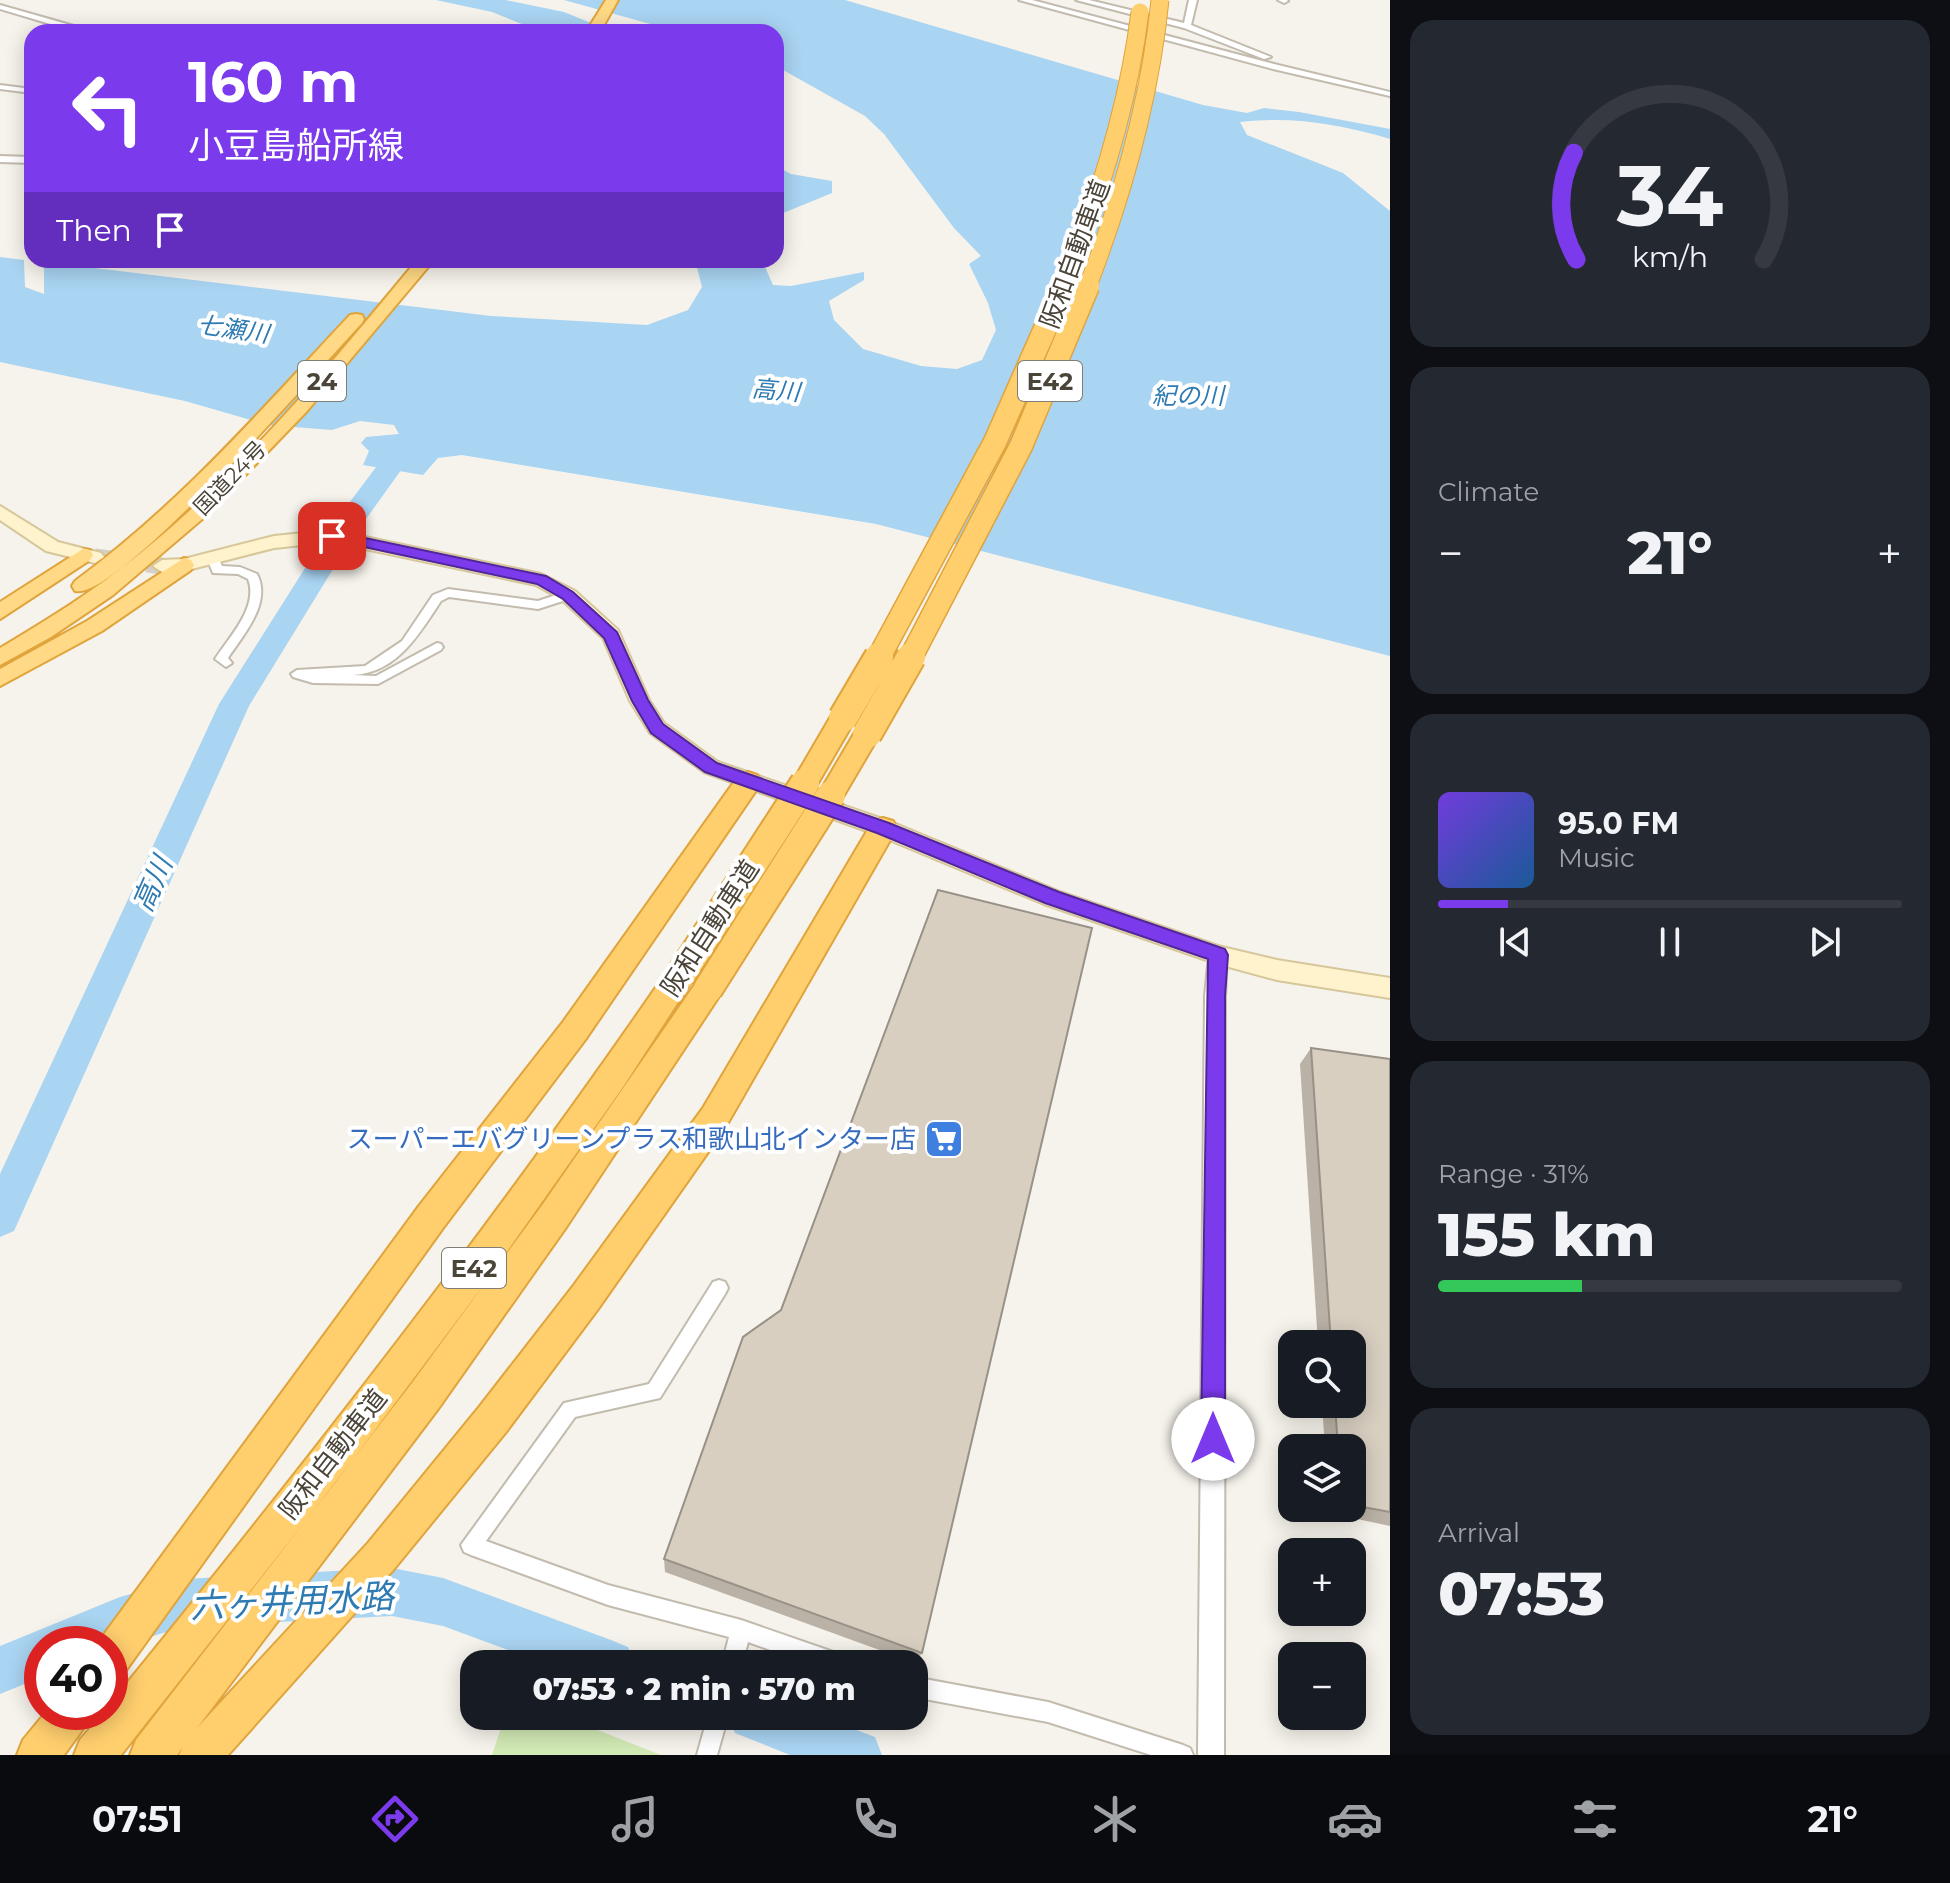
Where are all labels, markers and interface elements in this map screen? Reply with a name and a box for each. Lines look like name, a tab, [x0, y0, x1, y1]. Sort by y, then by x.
text: 160 m	[188, 48, 358, 116]
icon: left	[56, 56, 160, 160]
text: 小豆島船所線	[188, 123, 404, 167]
text: 34	[1616, 144, 1723, 246]
street label: 阪和自動車道	[1033, 175, 1117, 333]
icon: arrive	[148, 208, 192, 252]
text: Then	[56, 212, 132, 249]
text: km/h	[1632, 239, 1708, 274]
water label: 七瀬川	[195, 310, 274, 349]
road number: 24	[298, 361, 346, 401]
road number: E42	[1018, 361, 1082, 401]
water label: 高川	[751, 373, 804, 407]
water label: 紀の川	[1152, 381, 1227, 410]
street label: 国道24号	[188, 435, 272, 521]
text: Climate	[1438, 476, 1539, 508]
pin	[298, 502, 366, 570]
icon: arrive	[310, 514, 354, 558]
text: 21°	[1627, 516, 1713, 589]
text: −	[1438, 526, 1463, 580]
text: +	[1877, 526, 1902, 580]
text: 95.0 FM	[1558, 805, 1679, 842]
text: Music	[1558, 842, 1635, 874]
water label: 高川	[125, 849, 180, 917]
street label: 阪和自動車道	[654, 854, 766, 1002]
icon: previous	[1493, 920, 1537, 964]
icon: pause	[1648, 920, 1692, 964]
icon: next	[1803, 920, 1847, 964]
supermarket icon: スーパーエバグリーンプラス和歌山北インター店	[923, 1118, 965, 1160]
place label: スーパーエバグリーンプラス和歌山北インター店	[347, 1123, 916, 1155]
text: Range · 31%	[1438, 1158, 1589, 1190]
text: 155 km	[1438, 1198, 1656, 1271]
road number: E42	[442, 1248, 506, 1288]
map controls	[1278, 1330, 1366, 1730]
button: search	[1278, 1330, 1366, 1418]
street label: 阪和自動車道	[272, 1383, 394, 1525]
position arrow	[1171, 1397, 1255, 1481]
button: layers	[1278, 1434, 1366, 1522]
text: Arrival	[1438, 1517, 1520, 1549]
button: +	[1278, 1538, 1366, 1626]
text: 07:53	[1438, 1557, 1605, 1630]
water label: 六ヶ井用水路	[189, 1575, 398, 1627]
speed limit sign: 40	[24, 1626, 128, 1730]
button: −	[1278, 1642, 1366, 1730]
text: 07:53 · 2 min · 570 m	[533, 1671, 856, 1708]
icon: directions	[367, 1791, 423, 1847]
icon: music	[607, 1791, 663, 1847]
icon: phone	[847, 1791, 903, 1847]
icon: climate	[1087, 1791, 1143, 1847]
icon: car	[1327, 1791, 1383, 1847]
icon: filters	[1567, 1791, 1623, 1847]
text: 07:51	[92, 1797, 183, 1841]
text: 21°	[1807, 1797, 1858, 1841]

